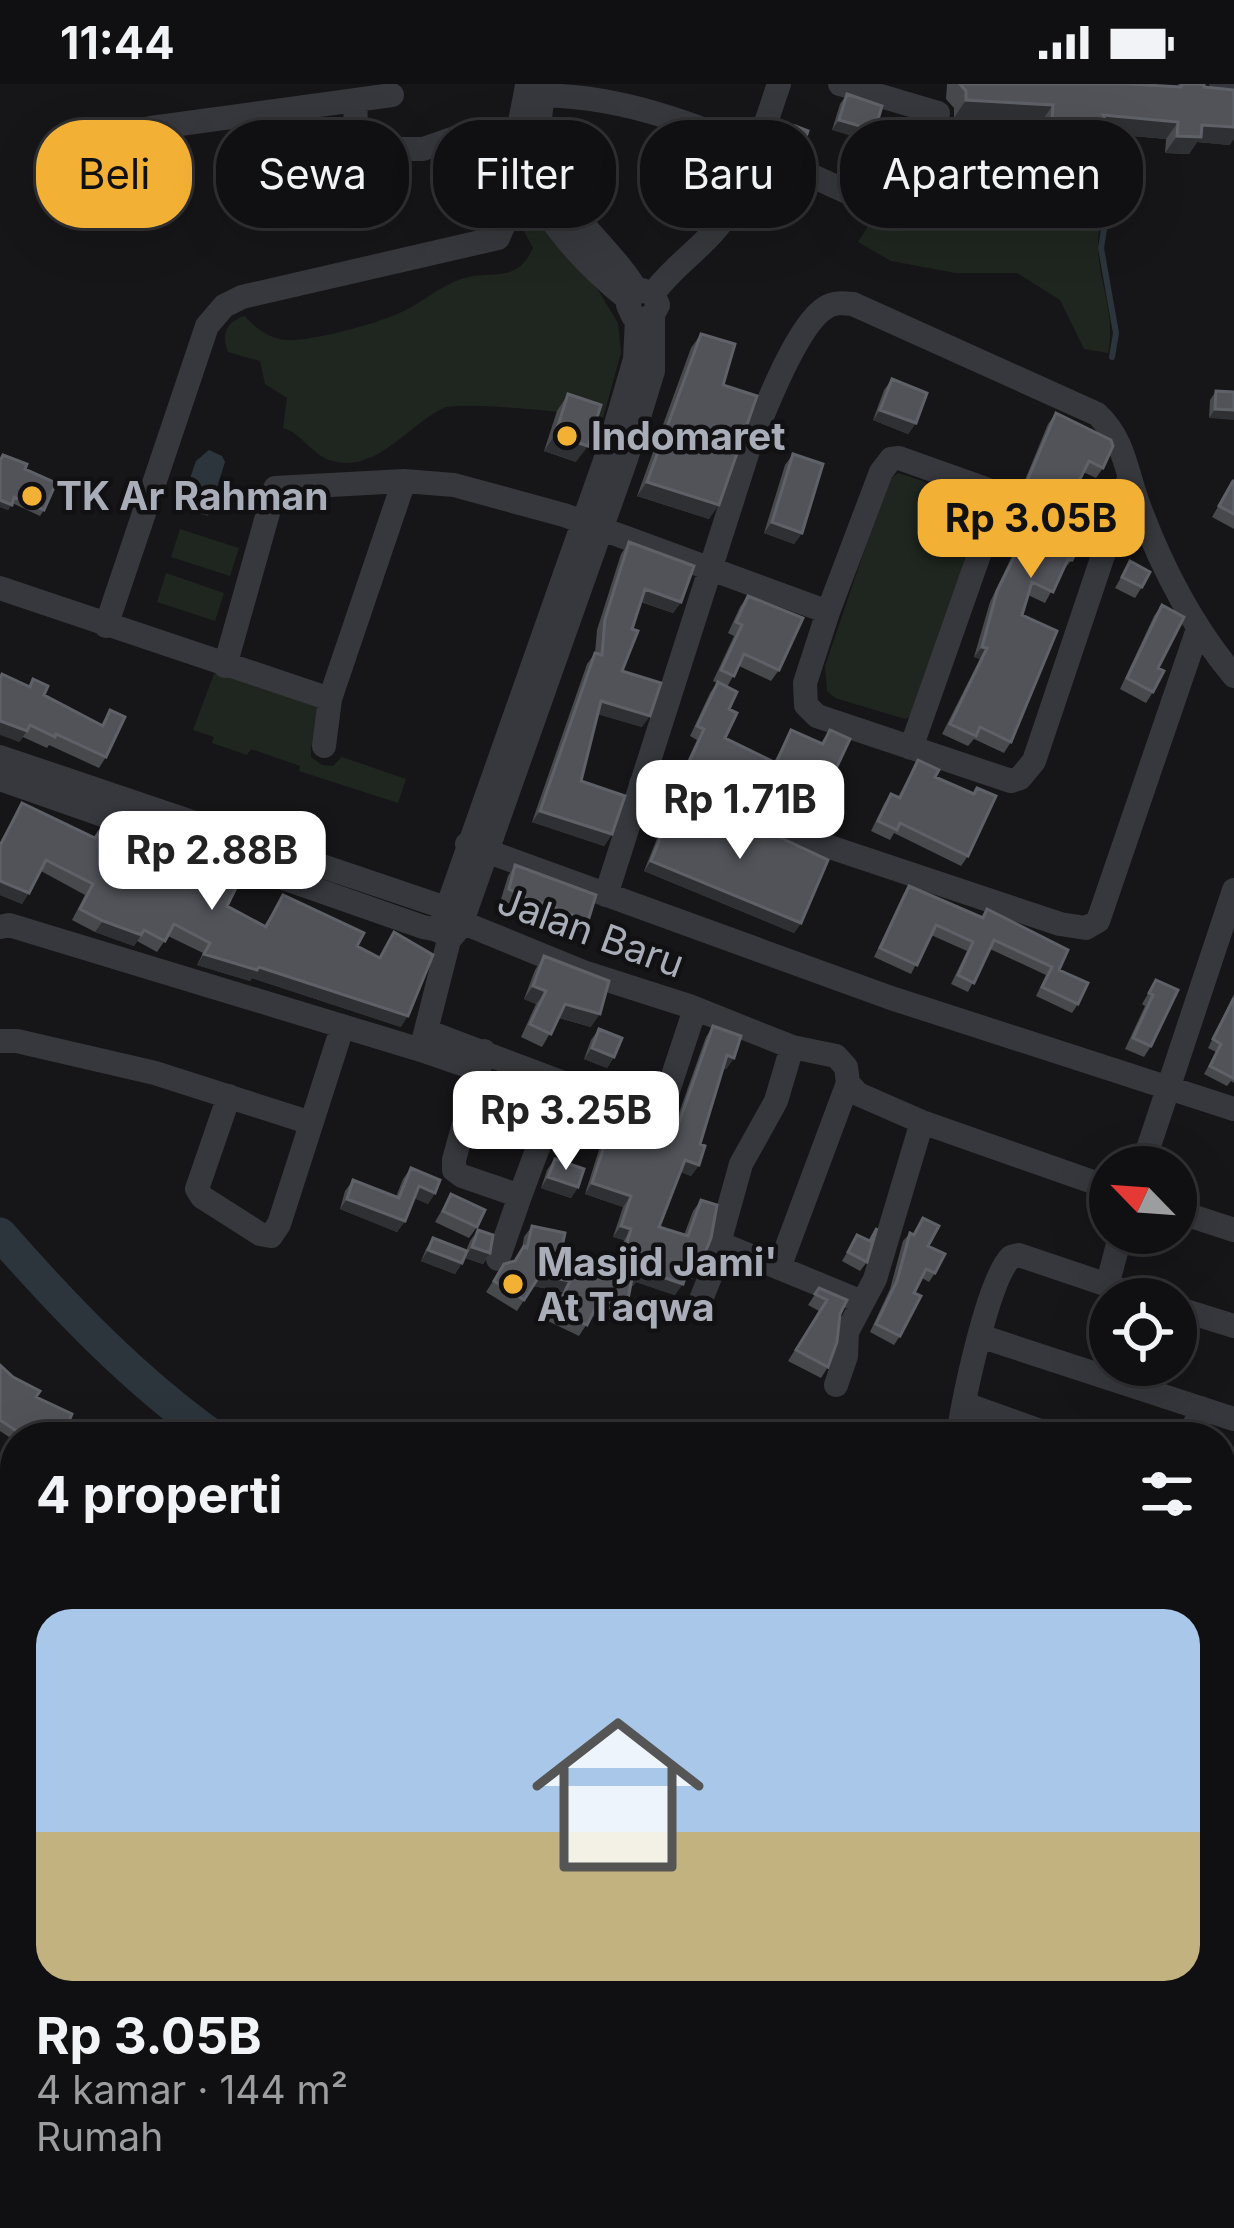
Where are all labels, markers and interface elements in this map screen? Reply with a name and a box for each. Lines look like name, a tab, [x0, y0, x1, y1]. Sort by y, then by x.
text: 11:44	[60, 15, 175, 70]
chip: Beli	[36, 120, 192, 228]
chip: Sewa	[216, 120, 409, 228]
chip: Filter	[433, 120, 616, 228]
chip: Baru	[640, 120, 816, 228]
chip: Apartemen	[840, 120, 1143, 228]
place label: Indomaret	[591, 412, 785, 459]
marker: Indomaret	[554, 423, 580, 449]
place label: TK Ar Rahman	[56, 472, 328, 519]
pin: Rp 3.05B	[907, 479, 1155, 581]
marker: TK Ar Rahman	[19, 483, 45, 509]
text: Rp 3.05B	[945, 494, 1117, 541]
pin: Rp 1.71B	[616, 760, 864, 862]
text: Rp 1.71B	[663, 775, 817, 822]
pin: Rp 2.88B	[88, 811, 336, 913]
text: Rp 2.88B	[126, 826, 298, 873]
street label: Jalan Baru	[492, 876, 691, 987]
pin: Rp 3.25B	[442, 1071, 690, 1173]
text: Rp 3.25B	[480, 1086, 652, 1133]
north arrow	[1089, 1146, 1197, 1254]
map controls	[1089, 1146, 1197, 1386]
place label: Masjid Jami' At Taqwa	[537, 1238, 778, 1330]
marker: Masjid Jami' At Taqwa	[500, 1271, 526, 1297]
button: locate	[1089, 1278, 1197, 1386]
icon: filters	[1134, 1461, 1200, 1527]
text: 4 properti	[36, 1464, 282, 1525]
icon: home	[510, 1687, 726, 1903]
text: Rp 3.05B	[36, 2005, 262, 2066]
text: 4 kamar · 144 m²	[36, 2066, 348, 2113]
text: Rumah	[36, 2113, 163, 2160]

